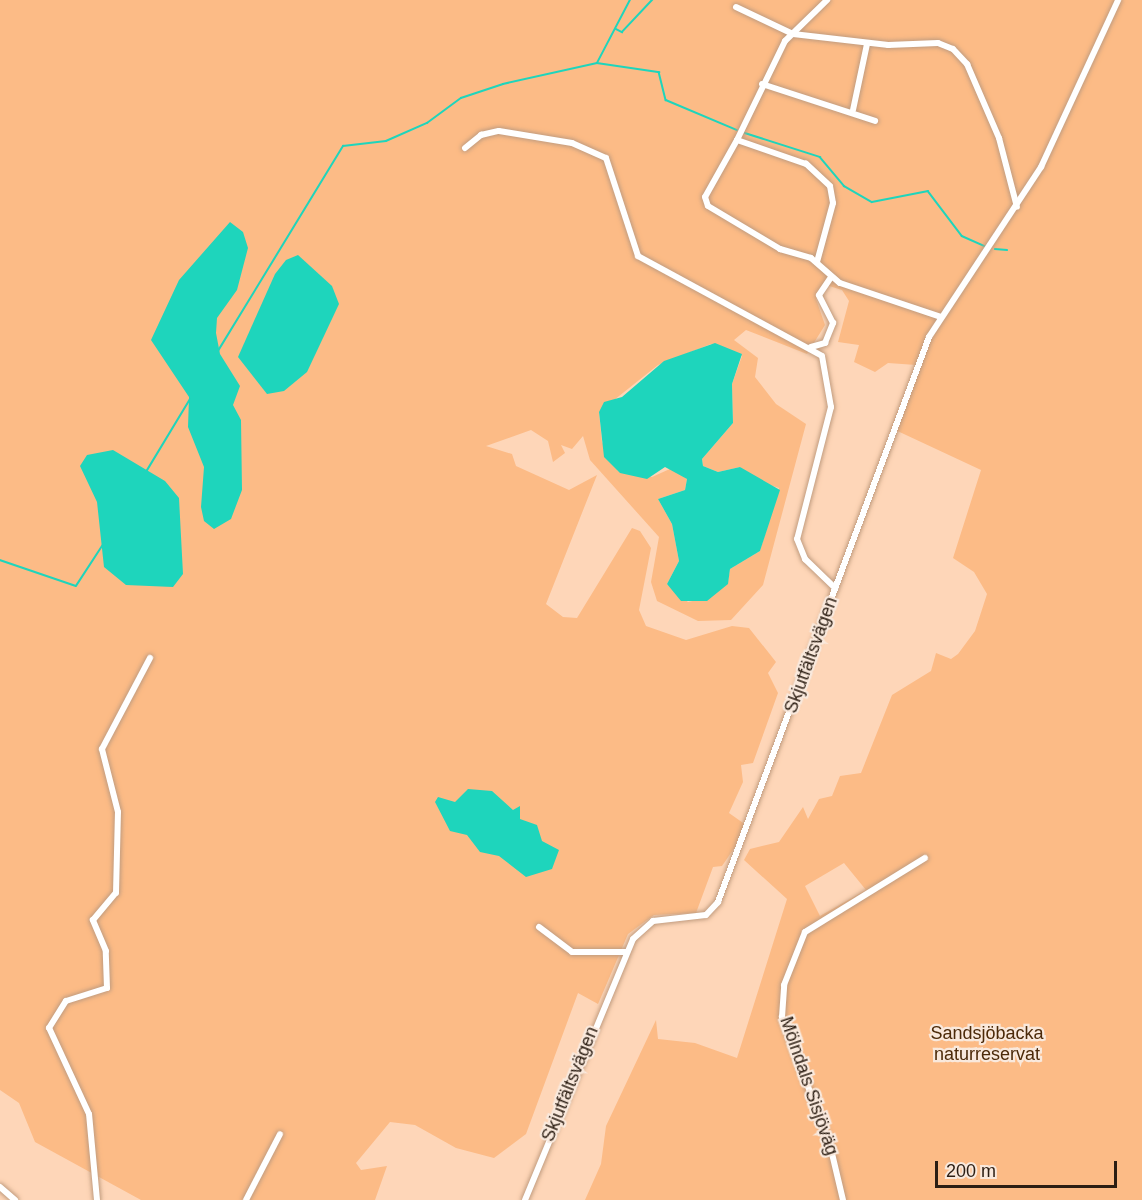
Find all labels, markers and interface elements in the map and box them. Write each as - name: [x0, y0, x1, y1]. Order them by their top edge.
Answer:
- street label: Skjutfältsvägen: [780, 594, 842, 716]
- street label: Mölndals Sisjöväg: [775, 1014, 843, 1158]
- street label: Skjutfältsvägen: [537, 1023, 603, 1145]
- park label: Sandsjöbacka naturreservat: [930, 1023, 1044, 1066]
- scale bar: [938, 1149, 1120, 1187]
- text: 200 m: [946, 1161, 996, 1181]

